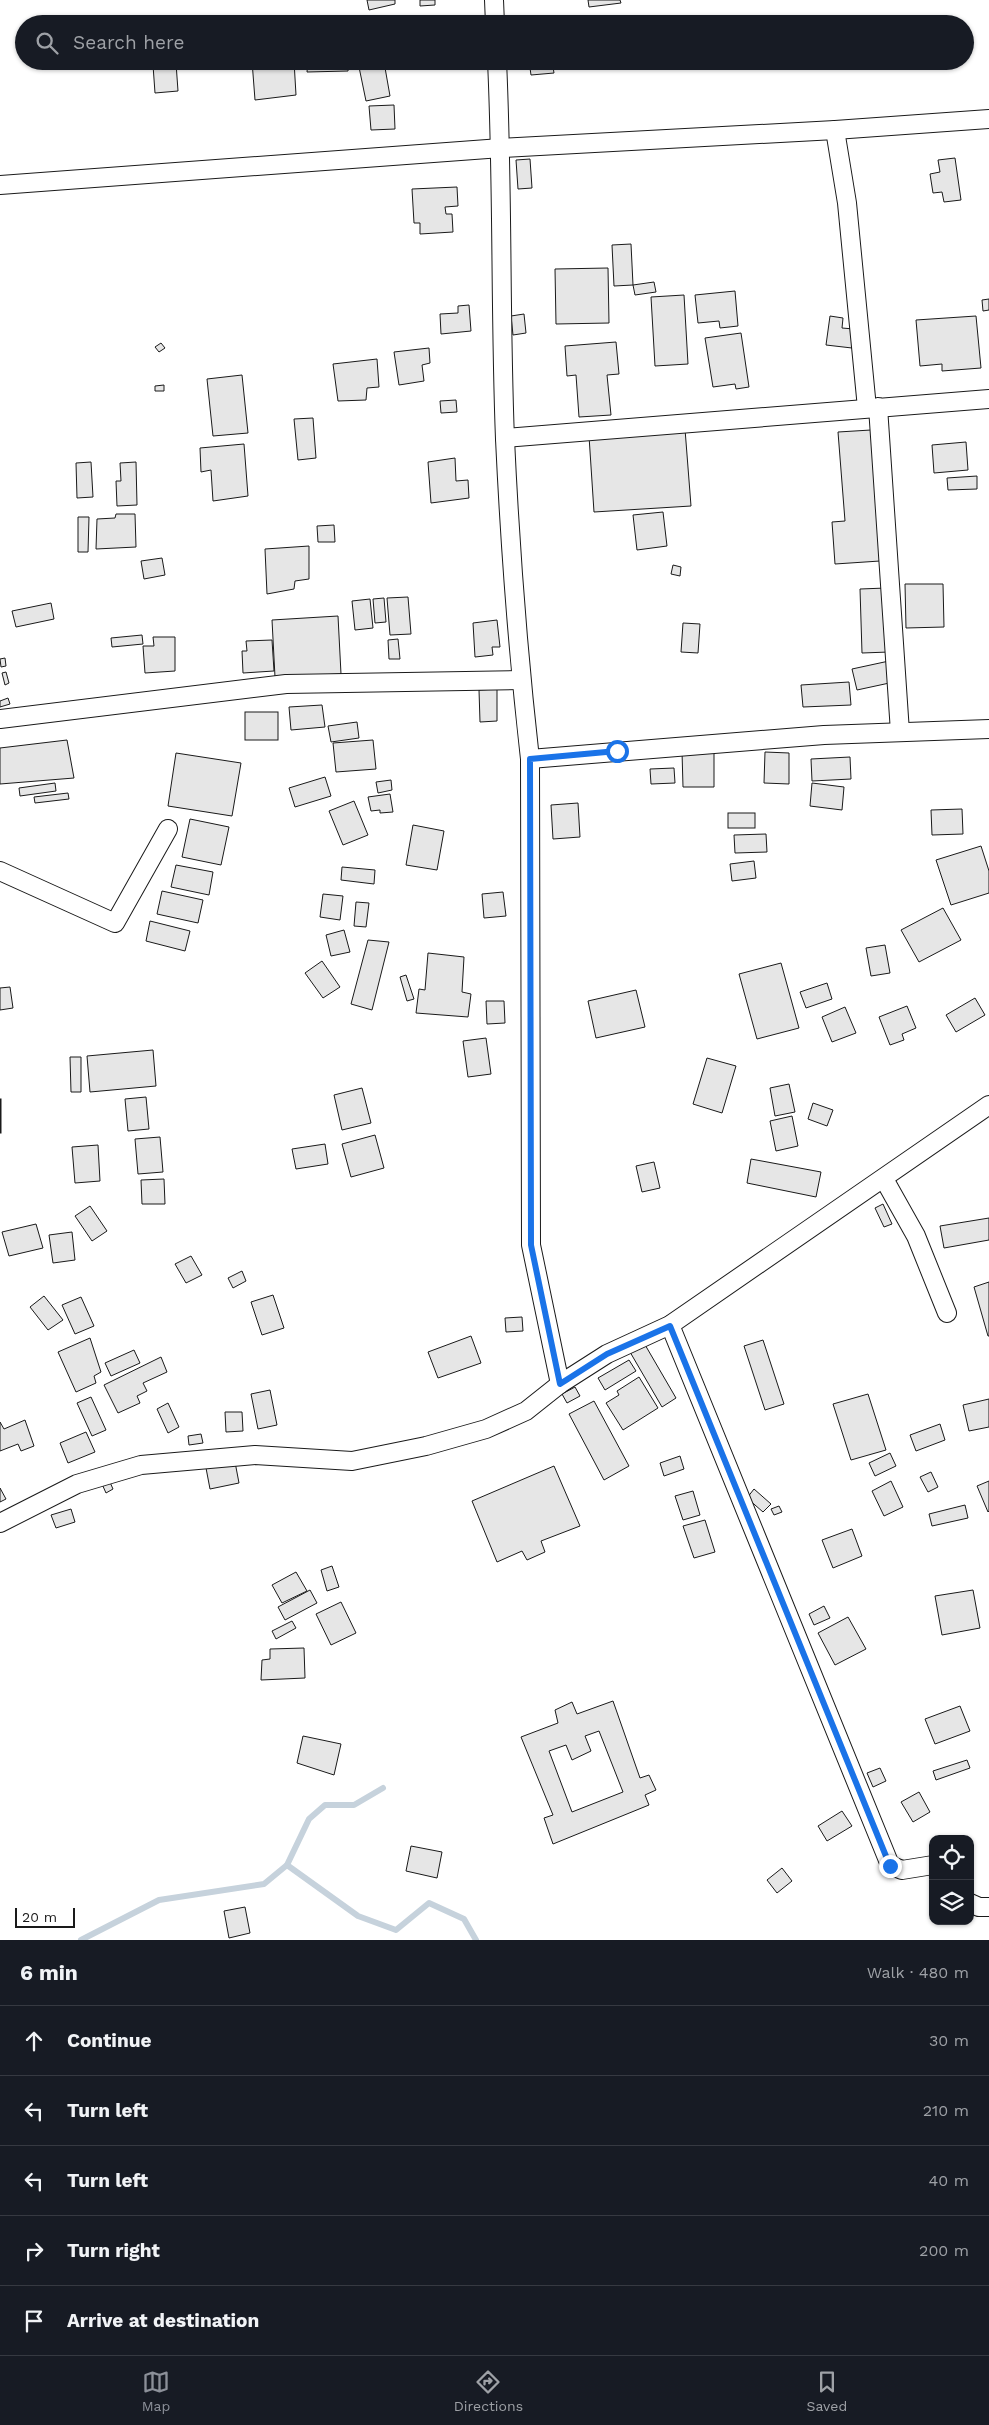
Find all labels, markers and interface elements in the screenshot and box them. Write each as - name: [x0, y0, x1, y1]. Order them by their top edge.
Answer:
- search box: [15, 15, 974, 70]
- icon: search: [33, 29, 61, 57]
- text: Search here: [73, 31, 184, 54]
- route start: [606, 740, 629, 763]
- map controls: [929, 1835, 974, 1925]
- button: locate: [929, 1835, 974, 1880]
- route end: [879, 1855, 902, 1878]
- button: layers: [929, 1880, 974, 1925]
- scale bar: [15, 1905, 75, 1928]
- text: 20 m: [22, 1909, 57, 1925]
- text: 6 min: [20, 1960, 78, 1985]
- text: Walk · 480 m: [867, 1963, 969, 1982]
- icon: ahead: [20, 2027, 48, 2055]
- text: Continue: [67, 2029, 151, 2052]
- text: 30 m: [929, 2031, 969, 2050]
- icon: left: [20, 2097, 48, 2125]
- text: Turn left: [67, 2099, 148, 2122]
- text: 210 m: [923, 2101, 969, 2120]
- icon: left: [20, 2167, 48, 2195]
- text: Turn left: [67, 2169, 148, 2192]
- text: 40 m: [929, 2171, 969, 2190]
- icon: right: [20, 2237, 48, 2265]
- text: Turn right: [67, 2239, 160, 2262]
- text: 200 m: [919, 2241, 969, 2260]
- icon: arrive: [20, 2307, 48, 2335]
- text: Arrive at destination: [67, 2309, 259, 2332]
- tab: Map: [142, 2368, 170, 2414]
- tab: Directions: [454, 2368, 523, 2414]
- tab: Saved: [807, 2368, 847, 2414]

